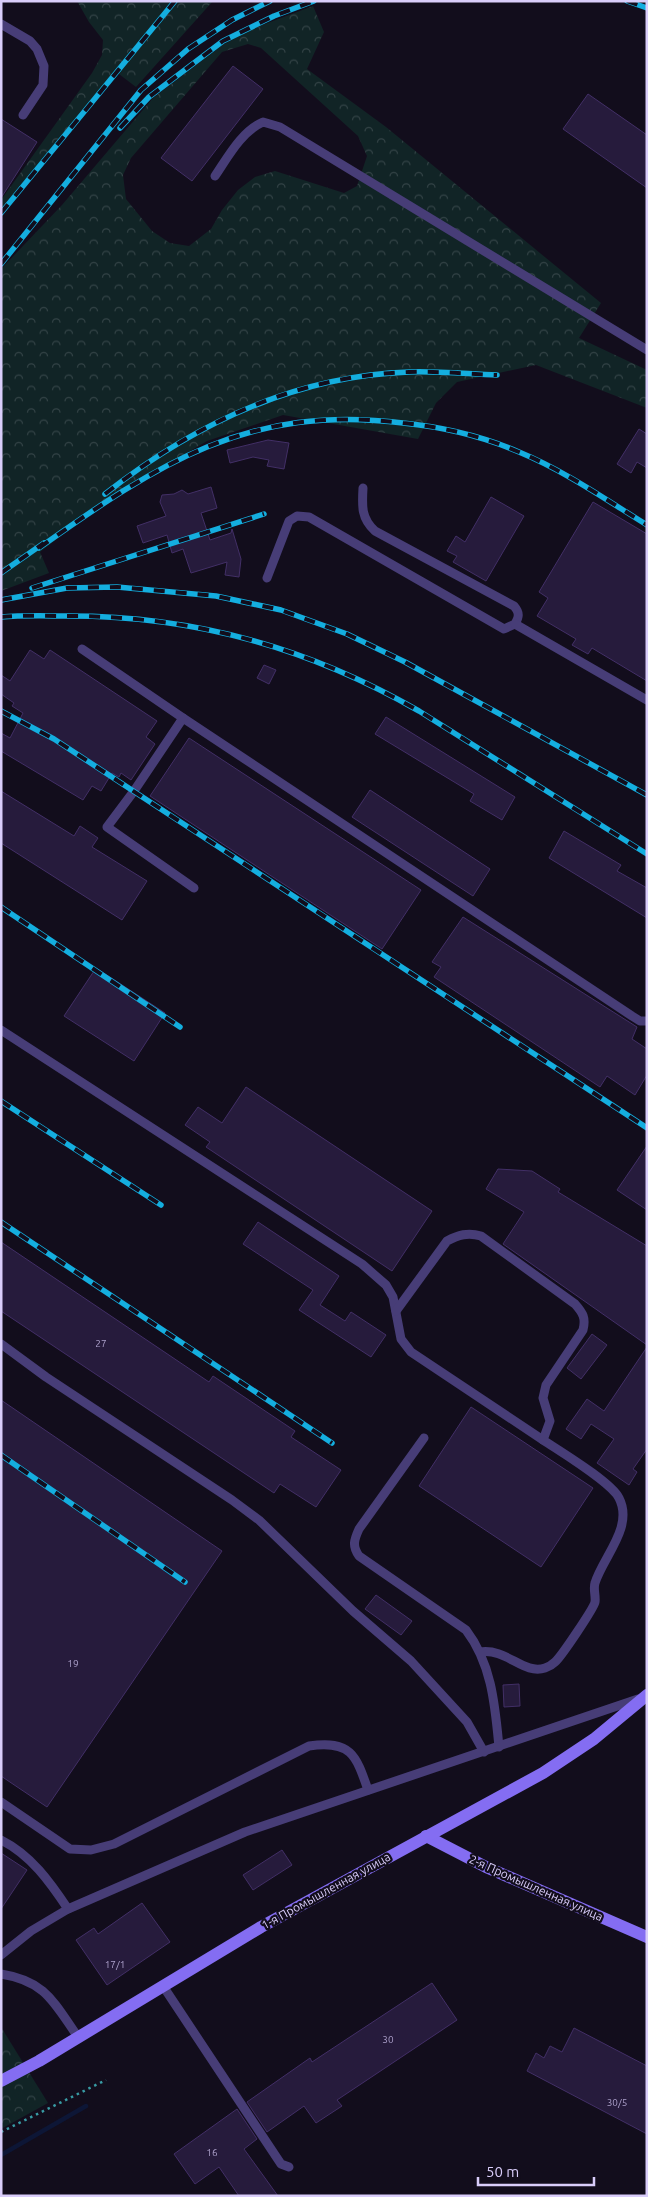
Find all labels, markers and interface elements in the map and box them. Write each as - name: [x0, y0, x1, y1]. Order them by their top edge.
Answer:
- house number: 27: [95, 1338, 107, 1349]
- house number: 19: [67, 1658, 79, 1669]
- street label: 1-я Промышленная улица: [259, 1850, 392, 1931]
- street label: 2-я Промышленная улица: [467, 1852, 605, 1923]
- house number: 17/1: [105, 1959, 125, 1970]
- house number: 30: [382, 2034, 394, 2045]
- house number: 30/5: [607, 2097, 627, 2108]
- house number: 16: [206, 2147, 218, 2158]
- scale bar: [478, 2154, 594, 2186]
- text: 50 m: [486, 2163, 519, 2180]

